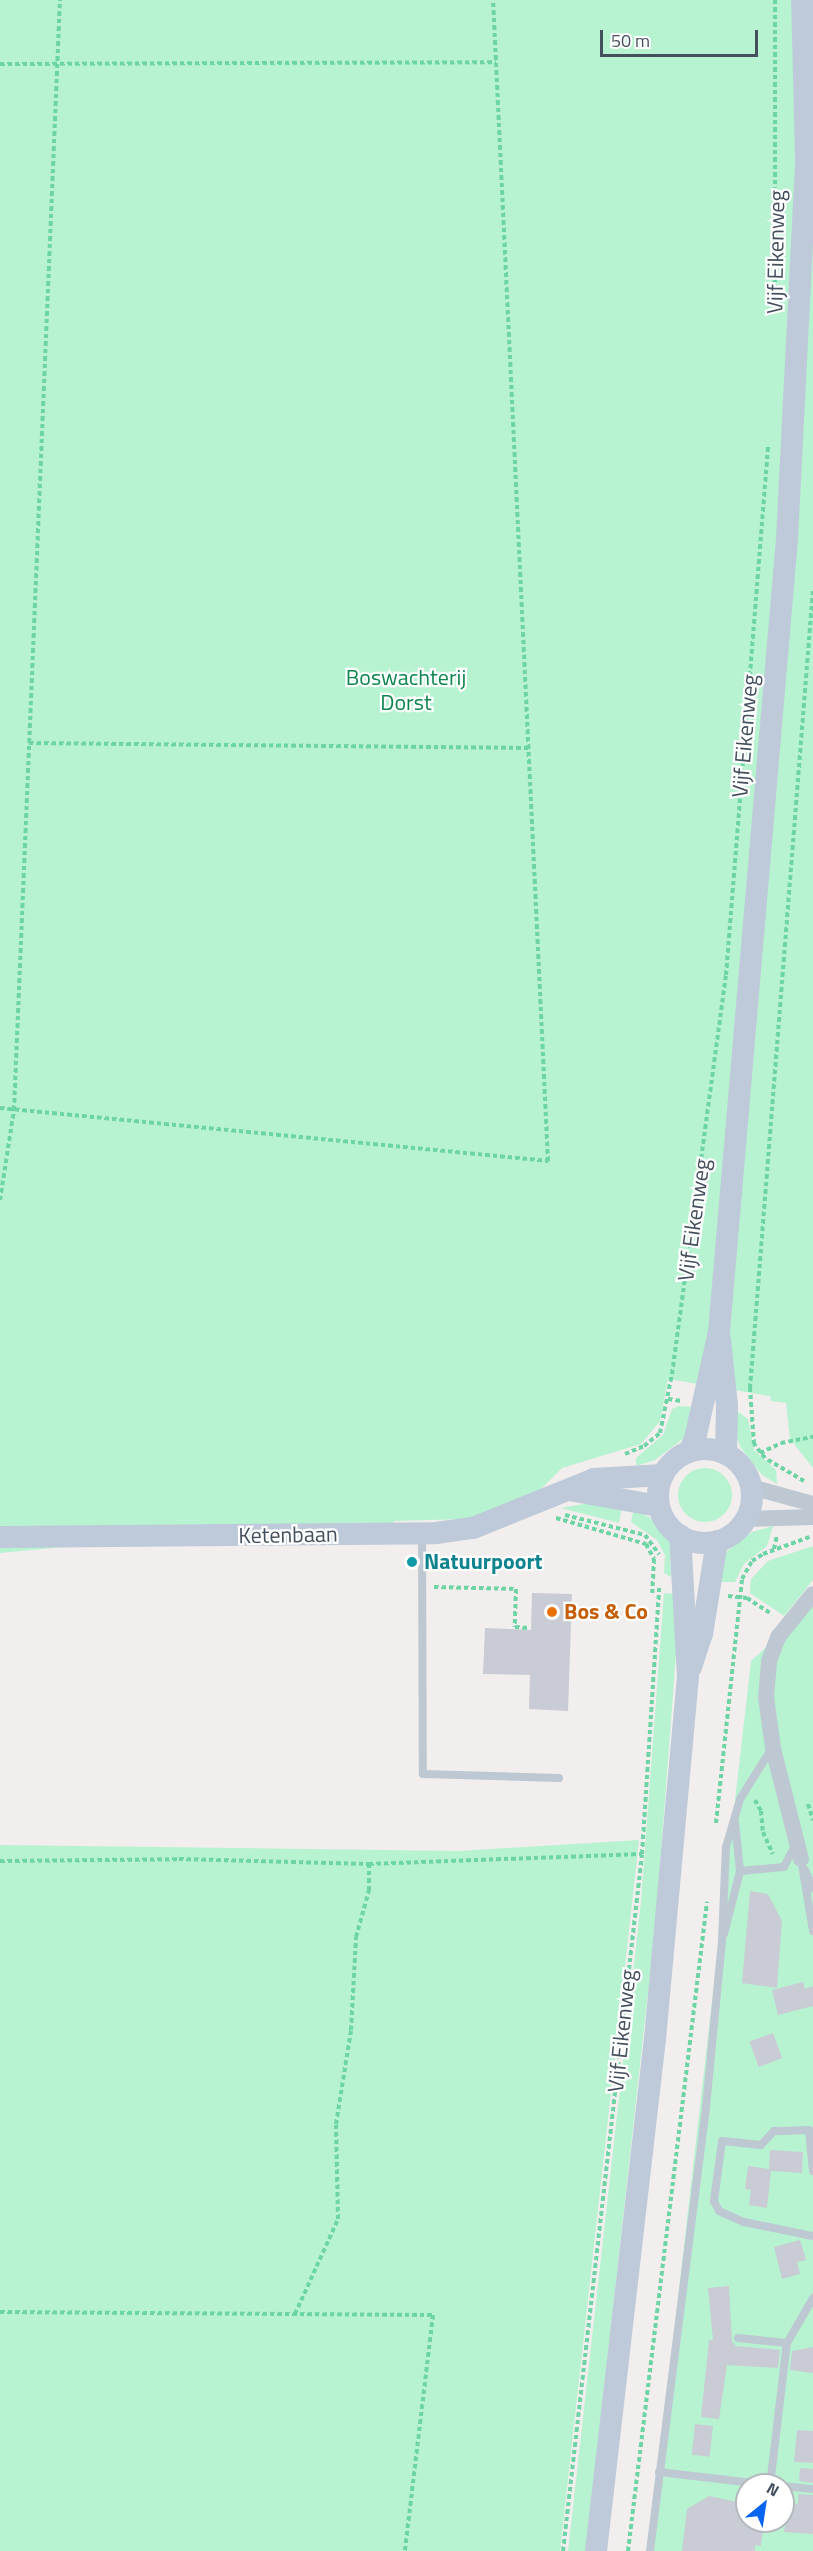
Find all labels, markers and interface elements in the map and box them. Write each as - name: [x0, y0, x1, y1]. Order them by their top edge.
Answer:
- scale bar: [603, 18, 760, 56]
- text: 50 m: [611, 27, 650, 54]
- street label: Vijf Eikenweg: [762, 190, 790, 314]
- park label: Boswachterij Dorst: [346, 664, 466, 716]
- street label: Vijf Eikenweg: [726, 673, 764, 799]
- street label: Vijf Eikenweg: [672, 1157, 716, 1283]
- street label: Ketenbaan: [238, 1521, 338, 1549]
- place label: Natuurpoort: [424, 1549, 543, 1575]
- marker: Natuurpoort: [405, 1555, 419, 1569]
- place label: Bos & Co: [564, 1599, 648, 1625]
- marker: Bos & Co: [545, 1605, 559, 1619]
- street label: Vijf Eikenweg: [602, 1968, 642, 2094]
- north arrow: [735, 2473, 795, 2533]
- text: N: [762, 2476, 784, 2502]

